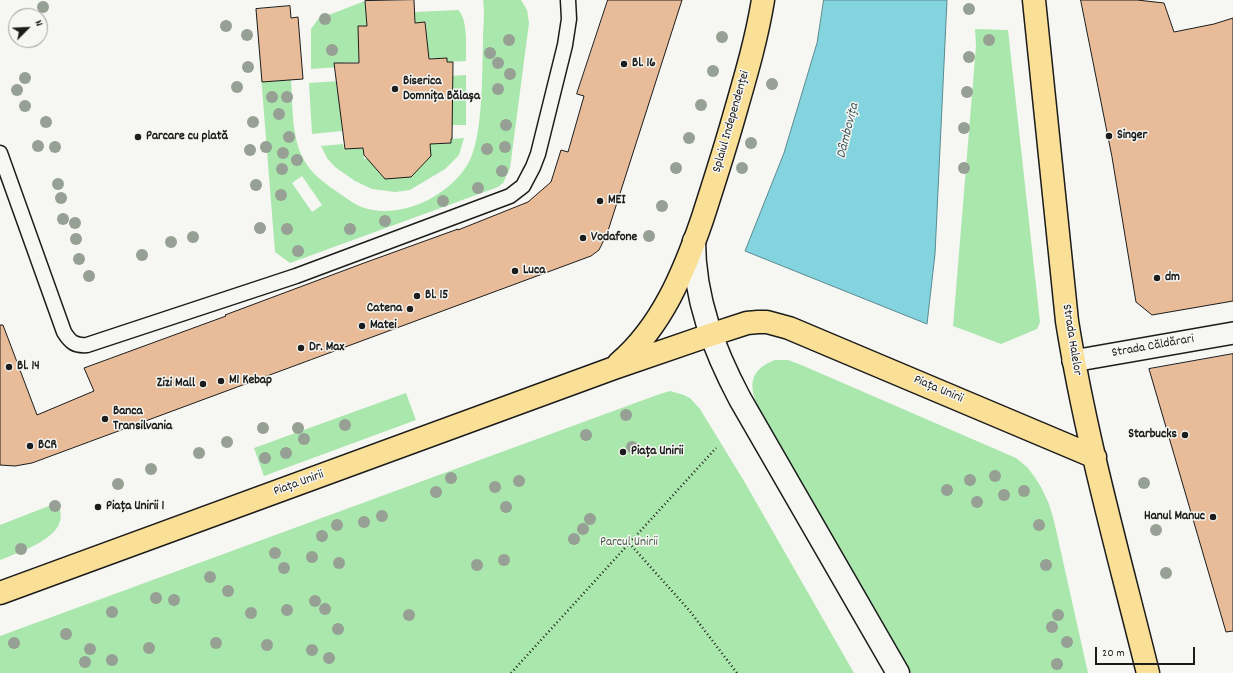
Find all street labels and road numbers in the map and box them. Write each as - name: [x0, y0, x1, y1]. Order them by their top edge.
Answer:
- street label: Splaiul Independenței: [710, 69, 754, 175]
- street label: Strada Halelor: [1058, 303, 1084, 377]
- street label: Strada Căldărari: [1111, 332, 1195, 362]
- street label: Piața Unirii: [911, 373, 965, 407]
- street label: Piața Unirii: [272, 468, 326, 500]

